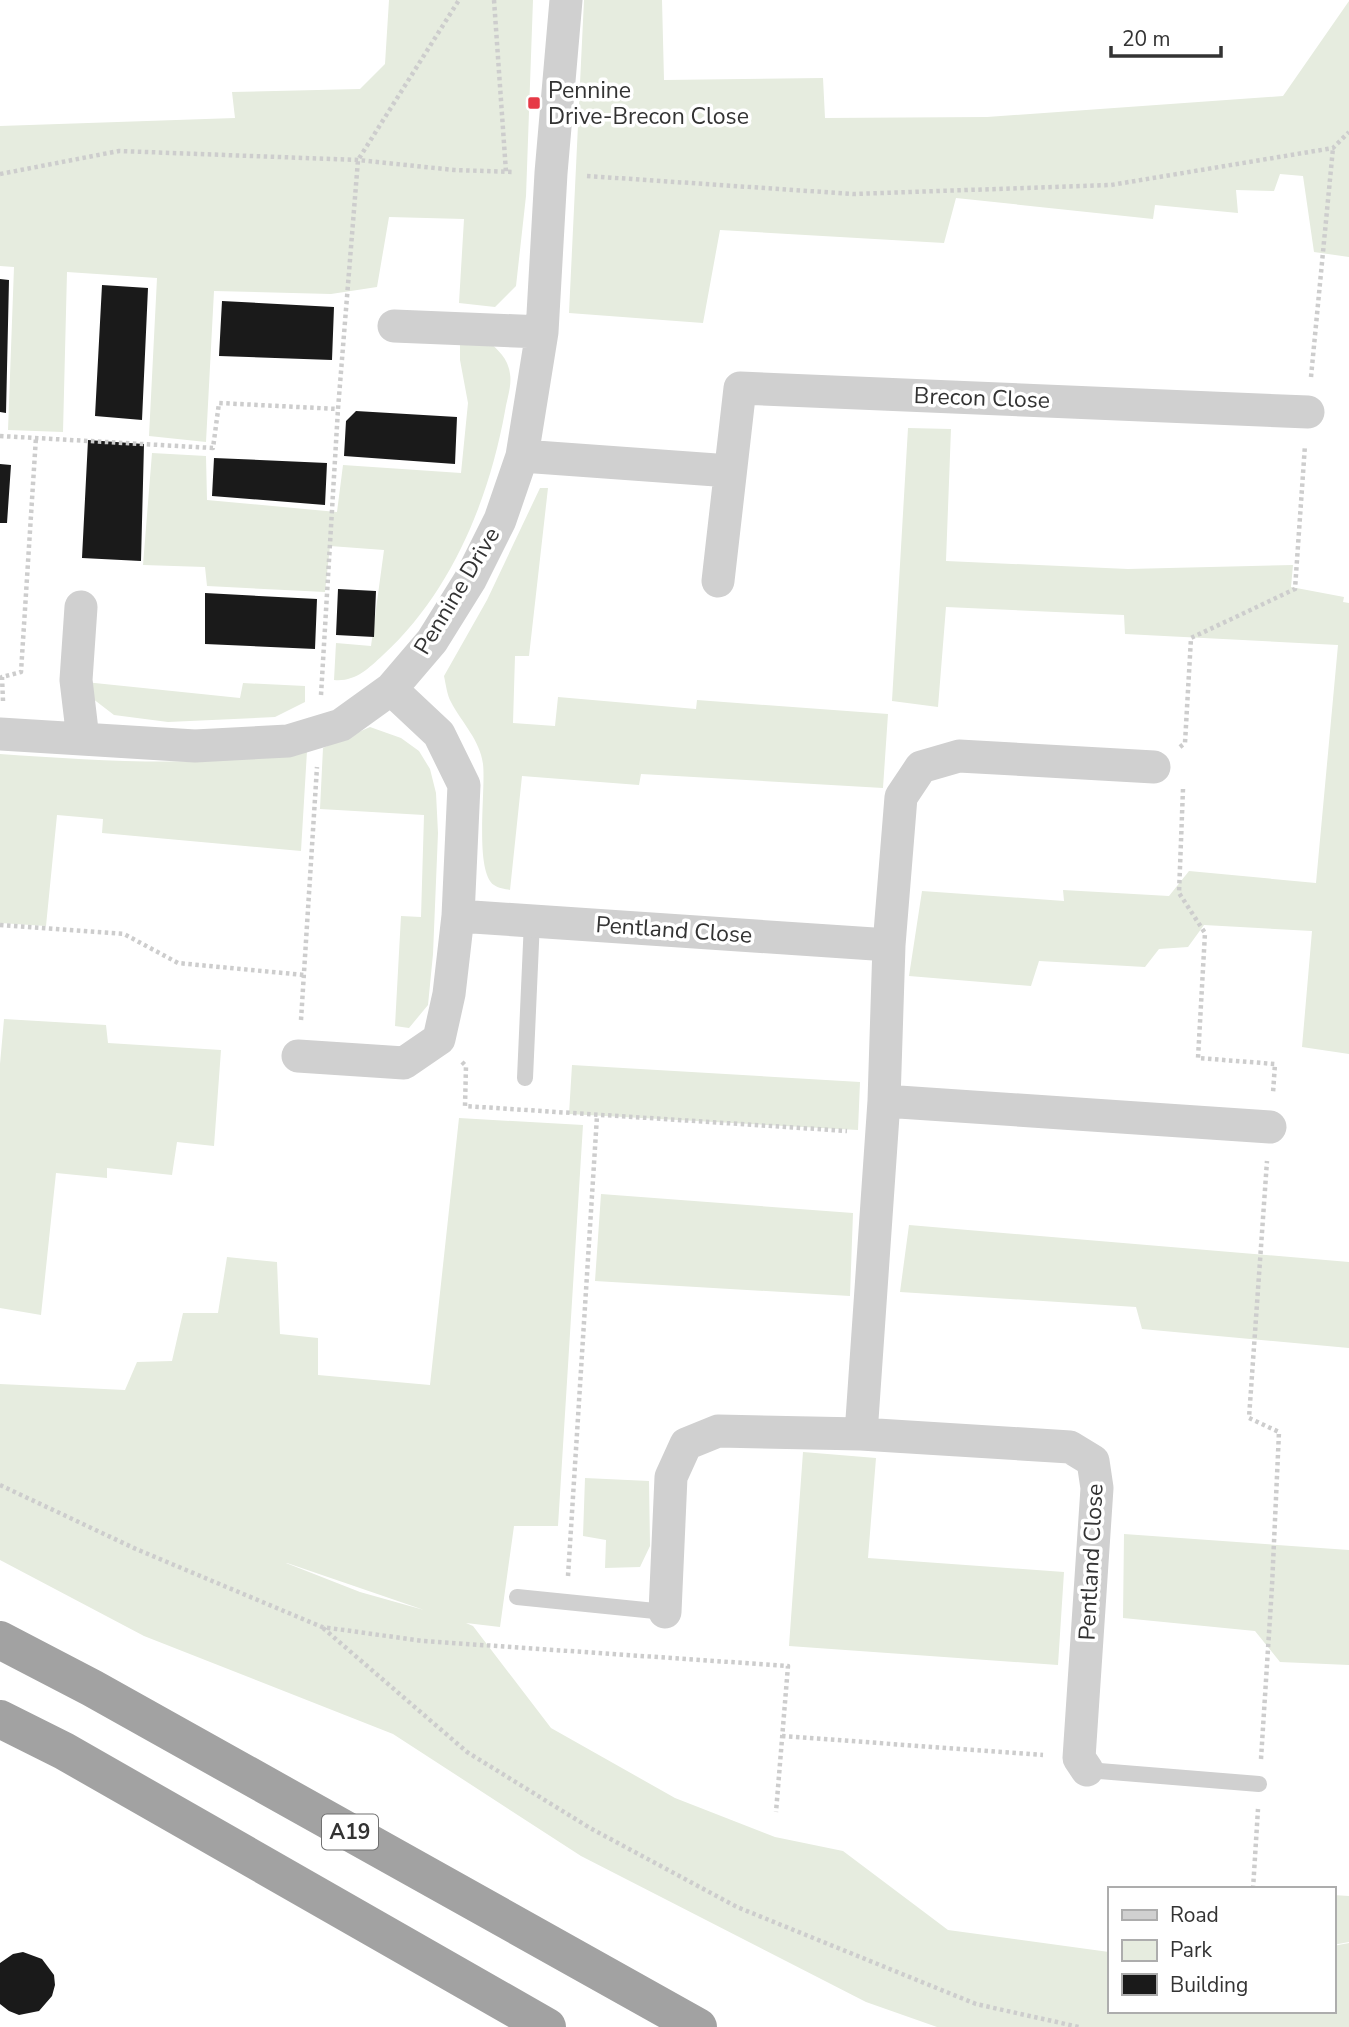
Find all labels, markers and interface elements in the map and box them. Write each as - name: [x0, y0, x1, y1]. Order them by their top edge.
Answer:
- scale bar: [1111, 14, 1221, 58]
- text: 20 m: [1122, 25, 1171, 53]
- place label: Pennine Drive-Brecon Close: [548, 75, 749, 132]
- marker: Pennine Drive-Brecon Close: [526, 95, 542, 111]
- street label: Brecon Close: [913, 380, 1051, 416]
- street label: Pennine Drive: [407, 522, 507, 660]
- street label: Pentland Close: [595, 909, 753, 951]
- street label: Pentland Close: [1071, 1483, 1111, 1641]
- road number: A19: [322, 1814, 378, 1850]
- legend: [1108, 1887, 1335, 2013]
- text: Road: [1170, 1901, 1219, 1929]
- text: Park: [1170, 1936, 1212, 1964]
- text: Building: [1170, 1971, 1248, 1999]

